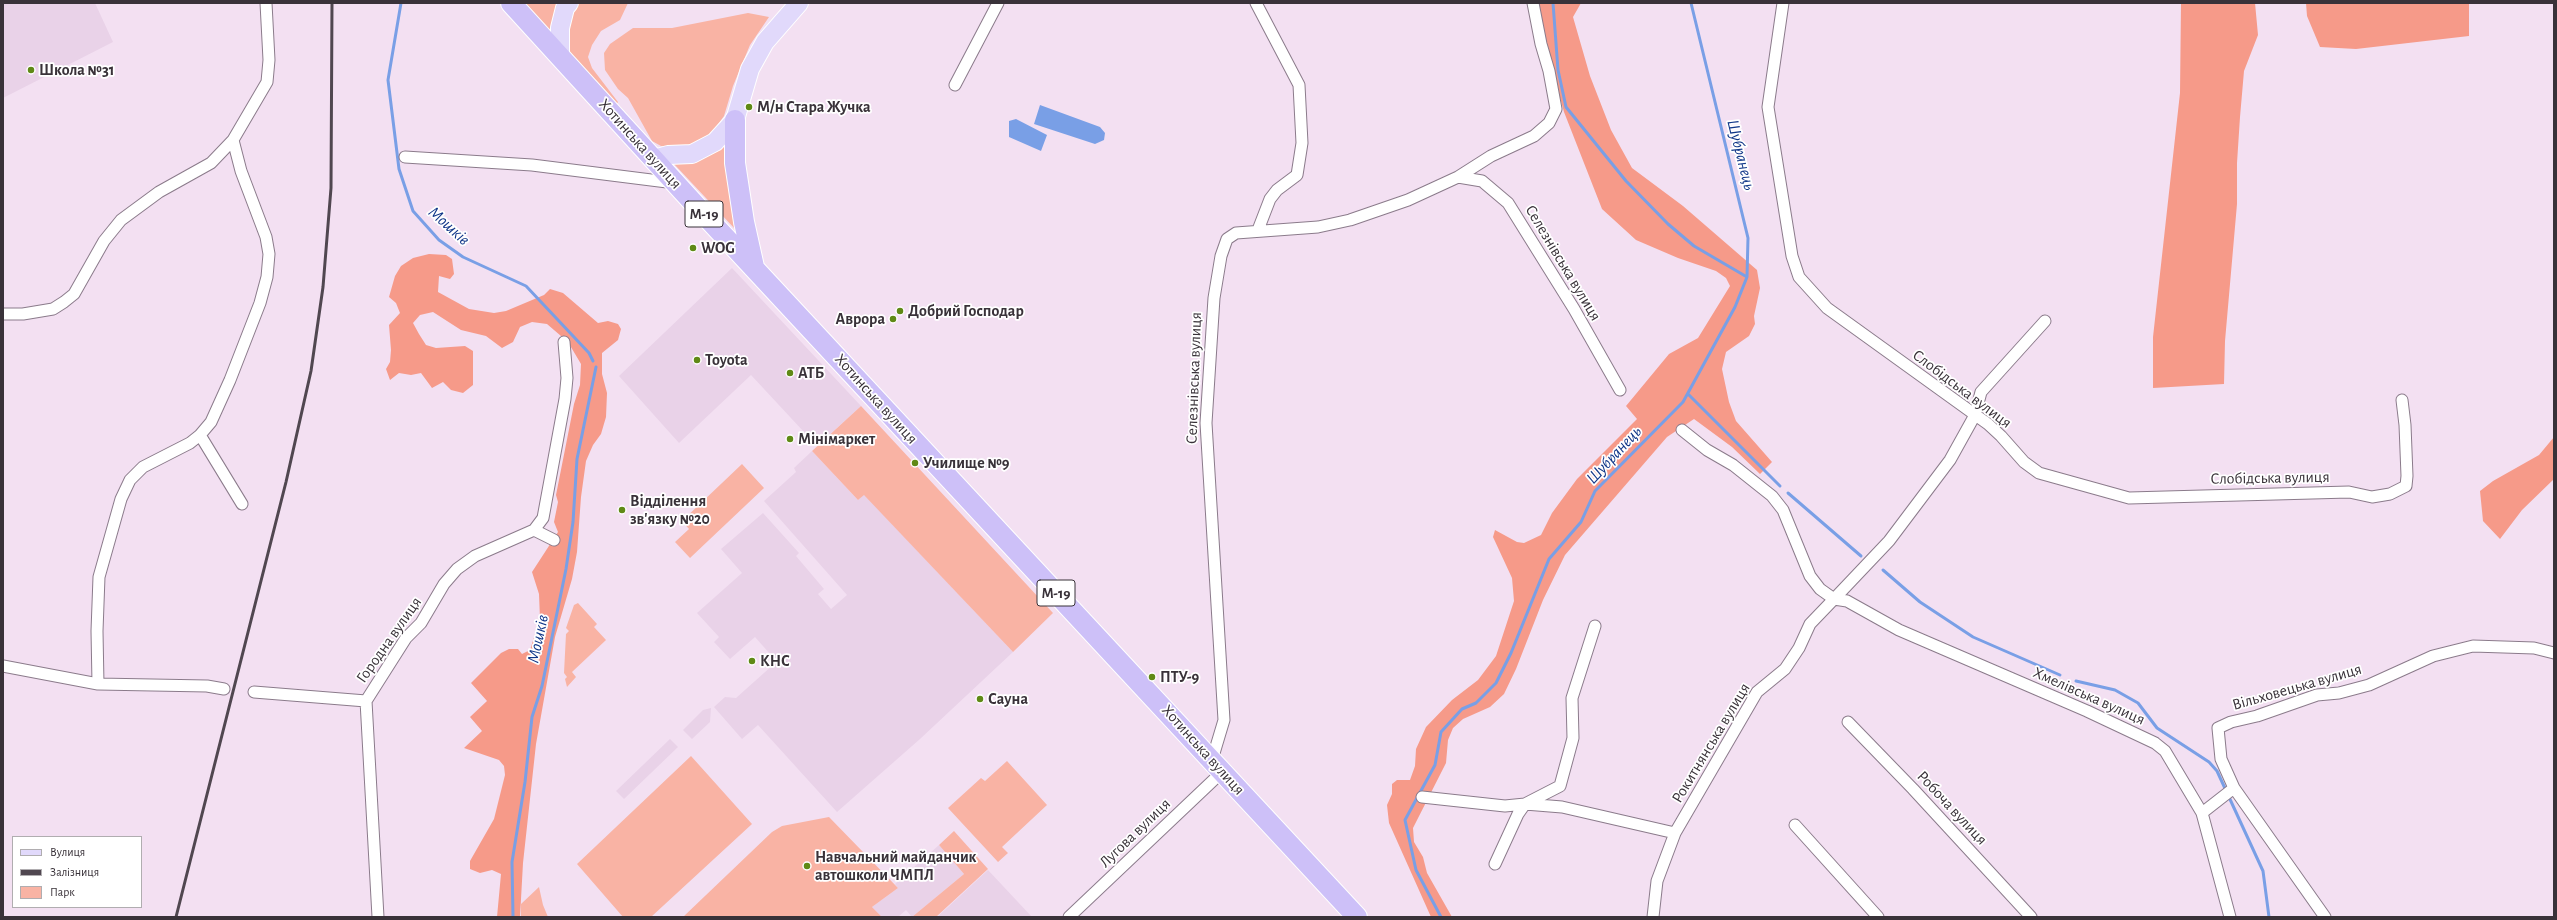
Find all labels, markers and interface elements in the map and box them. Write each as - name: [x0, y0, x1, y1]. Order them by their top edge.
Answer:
- place label: Школа №31: [39, 60, 115, 80]
- marker: Школа №31: [26, 65, 36, 75]
- street label: Хотинська вулиця: [594, 95, 686, 193]
- place label: М/н Стара Жучка: [757, 97, 871, 117]
- marker: М/н Стара Жучка: [744, 102, 754, 112]
- water label: Шубранець: [1722, 118, 1760, 192]
- road number: М-19: [685, 201, 723, 227]
- street label: Селезнівська вулиця: [1521, 201, 1605, 325]
- water label: Мошків: [424, 202, 474, 250]
- place label: WOG: [701, 238, 735, 258]
- marker: WOG: [688, 243, 698, 253]
- place label: Добрий Господар: [908, 301, 1024, 321]
- marker: Добрий Господар: [895, 306, 905, 316]
- place label: Аврора: [836, 309, 885, 329]
- street label: Селезнівська вулиця: [1182, 312, 1206, 444]
- marker: Аврора: [888, 314, 898, 324]
- street label: Слобідська вулиця: [1909, 345, 2015, 433]
- place label: Toyota: [705, 350, 748, 370]
- street label: Хотинська вулиця: [830, 350, 922, 448]
- marker: Toyota: [692, 355, 702, 365]
- place label: АТБ: [798, 363, 824, 383]
- marker: АТБ: [785, 368, 795, 378]
- water label: Шубранець: [1582, 422, 1646, 488]
- place label: Мінімаркет: [798, 429, 875, 449]
- marker: Мінімаркет: [785, 434, 795, 444]
- place label: Училище №9: [923, 453, 1009, 473]
- marker: Училище №9: [910, 458, 920, 468]
- street label: Слобідська вулиця: [2210, 467, 2330, 489]
- place label: Відділення зв'язку №20: [630, 491, 710, 529]
- marker: Відділення зв'язку №20: [617, 505, 627, 515]
- road number: М-19: [1037, 580, 1075, 606]
- street label: Городна вулиця: [352, 593, 426, 687]
- water label: Мошків: [523, 613, 553, 665]
- place label: КНС: [760, 651, 790, 671]
- marker: КНС: [747, 656, 757, 666]
- street label: Вільховецька вулиця: [2230, 659, 2364, 715]
- street label: Хмелівська вулиця: [2030, 663, 2148, 729]
- place label: ПТУ-9: [1160, 667, 1199, 687]
- marker: ПТУ-9: [1147, 672, 1157, 682]
- street label: Рокитнянська вулиця: [1668, 680, 1754, 806]
- place label: Сауна: [988, 689, 1028, 709]
- marker: Сауна: [975, 694, 985, 704]
- street label: Хотинська вулиця: [1157, 701, 1249, 799]
- street label: Робоча вулиця: [1913, 767, 1991, 849]
- street label: Лугова вулиця: [1095, 794, 1175, 872]
- legend: [12, 836, 142, 908]
- text: Вулиця: [50, 846, 85, 858]
- place label: Навчальний майданчик автошколи ЧМПЛ: [815, 847, 977, 885]
- marker: Навчальний майданчик автошколи ЧМПЛ: [802, 861, 812, 871]
- text: Залізниця: [50, 866, 99, 878]
- text: Парк: [50, 886, 75, 898]

